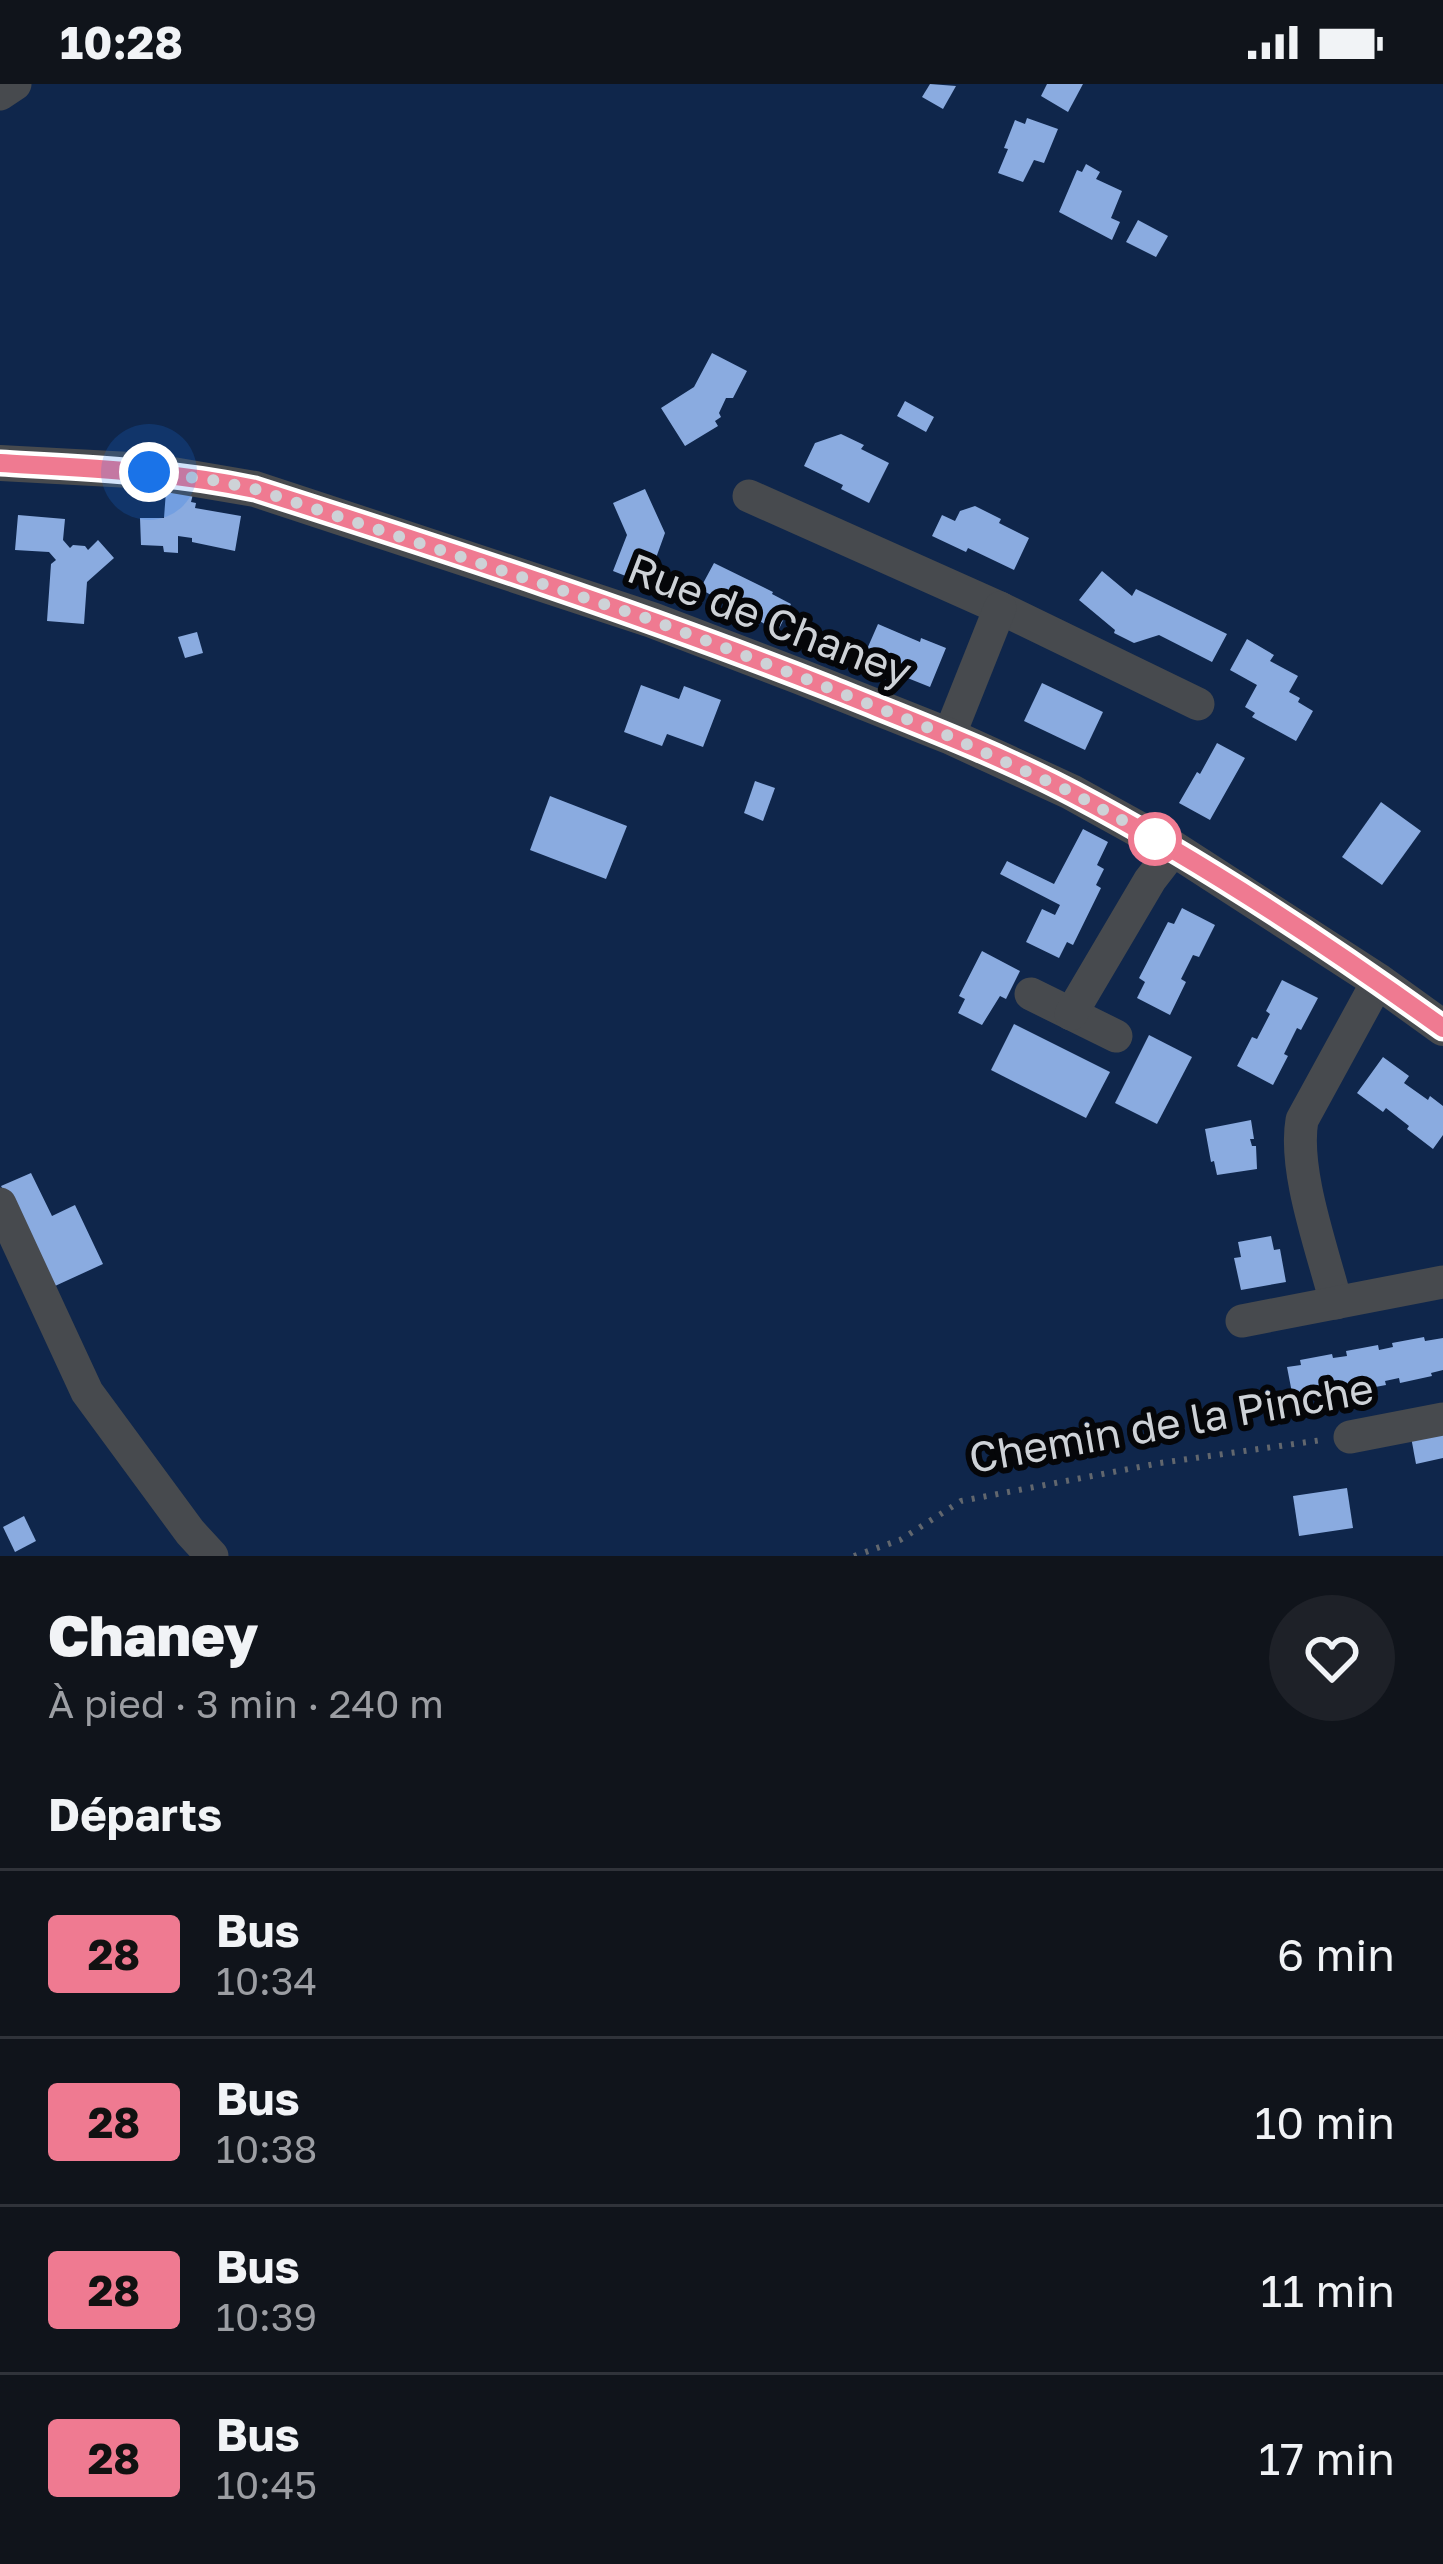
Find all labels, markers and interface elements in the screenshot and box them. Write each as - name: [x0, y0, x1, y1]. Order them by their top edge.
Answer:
- text: 10:28: [60, 15, 183, 69]
- your location: [119, 442, 179, 502]
- street label: Rue de Chaney: [621, 542, 919, 696]
- unlabelled marker: [1130, 814, 1180, 864]
- street label: Chemin de la Pinche: [965, 1362, 1377, 1482]
- button: heart: [1269, 1595, 1395, 1721]
- text: Chaney: [48, 1600, 258, 1669]
- text: À pied · 3 min · 240 m: [48, 1680, 444, 1727]
- text: Départs: [48, 1787, 222, 1841]
- text: Bus: [216, 1903, 300, 1957]
- text: 6 min: [1277, 1927, 1395, 1981]
- text: 28: [88, 1929, 140, 1979]
- text: 10:34: [216, 1957, 317, 2004]
- text: Bus: [216, 2071, 300, 2125]
- text: 10 min: [1254, 2095, 1395, 2149]
- text: 28: [88, 2097, 140, 2147]
- text: 10:38: [216, 2125, 317, 2172]
- text: Bus: [216, 2239, 300, 2293]
- text: 11 min: [1261, 2263, 1395, 2317]
- text: 28: [88, 2265, 140, 2315]
- text: 10:39: [216, 2293, 317, 2340]
- text: Bus: [216, 2407, 300, 2461]
- text: 17 min: [1259, 2431, 1395, 2485]
- text: 28: [88, 2433, 140, 2483]
- text: 10:45: [216, 2461, 317, 2508]

